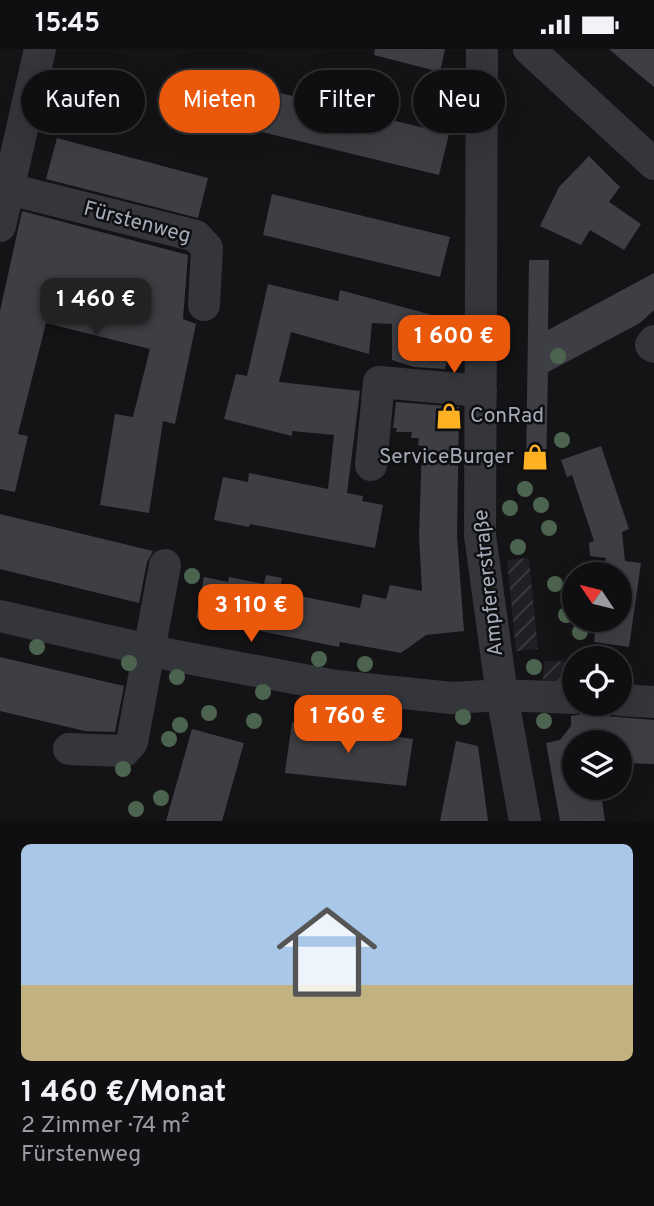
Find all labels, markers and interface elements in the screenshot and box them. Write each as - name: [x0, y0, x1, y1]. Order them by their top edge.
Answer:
- text: 15:45: [35, 8, 100, 41]
- chip: Kaufen: [21, 70, 145, 133]
- chip: Mieten: [159, 70, 280, 133]
- chip: Filter: [294, 70, 399, 133]
- chip: Neu: [413, 70, 505, 133]
- street label: Fürstenweg: [80, 196, 194, 250]
- pin: 1 460 €: [31, 279, 161, 338]
- text: 1 460 €: [56, 286, 136, 315]
- pin: 1 600 €: [389, 315, 519, 375]
- text: 1 600 €: [414, 323, 494, 352]
- shop icon: ConRad: [434, 401, 464, 431]
- place label: ConRad: [470, 403, 544, 430]
- shop icon: ServiceBurger: [520, 442, 550, 472]
- place label: ServiceBurger: [379, 444, 514, 471]
- street label: Ampfererstraße: [468, 508, 510, 658]
- north arrow: [562, 562, 632, 632]
- map controls: [562, 562, 632, 800]
- pin: 3 110 €: [186, 585, 316, 644]
- text: 3 110 €: [214, 592, 288, 621]
- button: locate: [562, 646, 632, 716]
- pin: 1 760 €: [283, 695, 413, 755]
- text: 1 760 €: [310, 703, 386, 732]
- button: layers: [562, 730, 632, 800]
- icon: home: [264, 889, 390, 1015]
- text: 1 460 €/Monat: [21, 1075, 226, 1112]
- text: 2 Zimmer · 74 m²: [21, 1112, 190, 1141]
- text: Fürstenweg: [21, 1141, 141, 1170]

